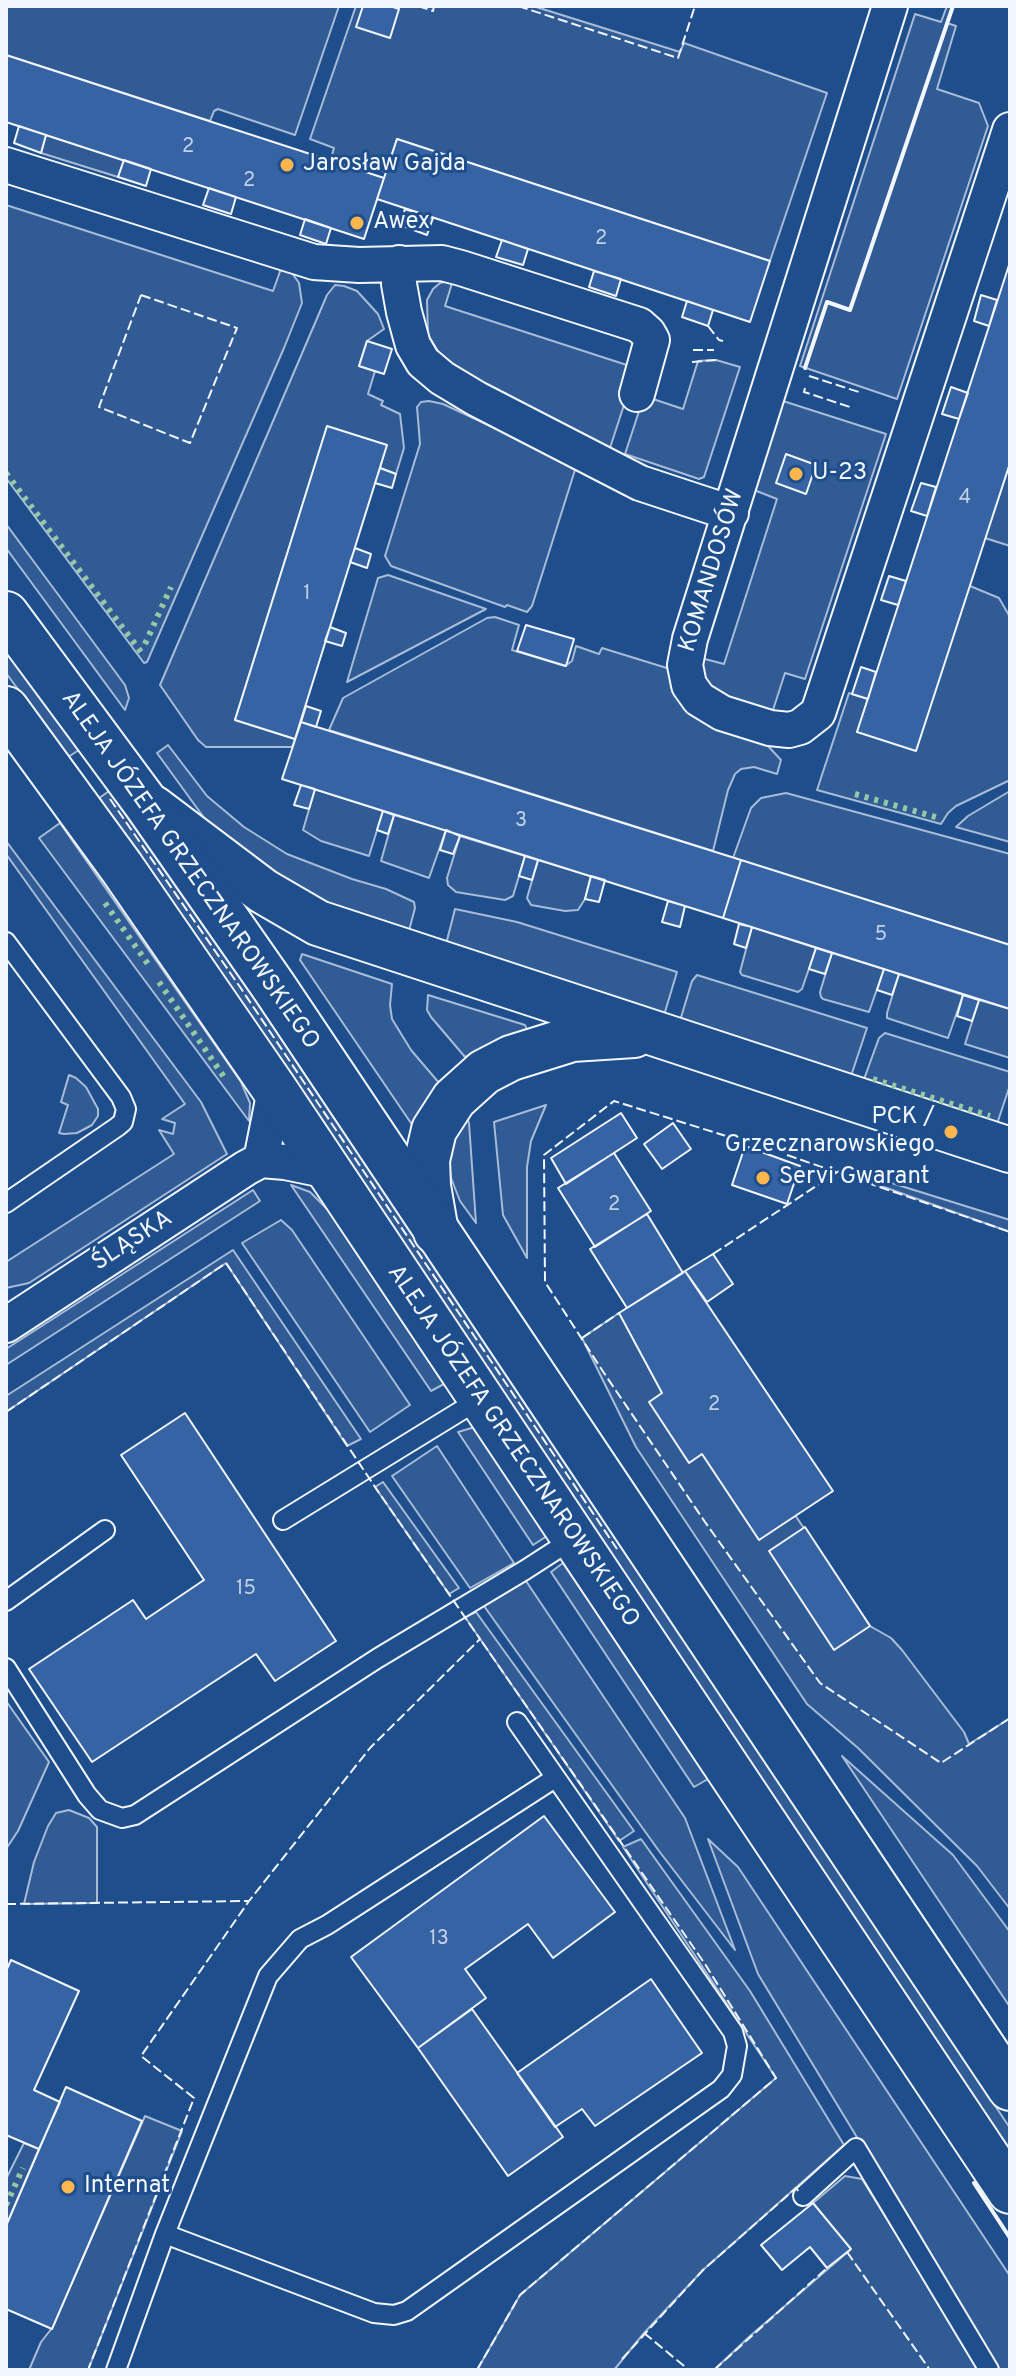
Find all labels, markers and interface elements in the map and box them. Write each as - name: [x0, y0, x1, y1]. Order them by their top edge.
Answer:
- house number: 2: [182, 136, 194, 160]
- place label: Jarosław Gajda: [303, 151, 466, 179]
- marker: Jarosław Gajda: [278, 156, 296, 174]
- house number: 2: [243, 170, 255, 194]
- place label: Awex: [373, 209, 430, 237]
- marker: Awex: [348, 214, 366, 232]
- house number: 2: [595, 228, 607, 252]
- place label: U-23: [812, 460, 867, 488]
- marker: U-23: [787, 465, 805, 483]
- street label: KOMANDOSÓW: [675, 486, 751, 656]
- house number: 4: [959, 487, 971, 511]
- house number: 1: [303, 583, 311, 607]
- street label: ALEJA JÓZEFA GRZECZNAROWSKIEGO: [54, 686, 324, 1056]
- house number: 3: [515, 810, 527, 834]
- house number: 5: [875, 924, 887, 948]
- place label: PCK / Grzecznarowskiego: [725, 1104, 935, 1160]
- marker: PCK / Grzecznarowskiego: [942, 1123, 960, 1141]
- place label: Servi Gwarant: [779, 1164, 930, 1192]
- marker: Servi Gwarant: [754, 1169, 772, 1187]
- house number: 2: [608, 1194, 620, 1218]
- street label: ŚLĄSKA: [87, 1205, 179, 1279]
- street label: ALEJA JÓZEFA GRZECZNAROWSKIEGO: [380, 1260, 644, 1634]
- house number: 2: [708, 1394, 720, 1418]
- house number: 15: [236, 1578, 256, 1602]
- house number: 13: [429, 1928, 449, 1952]
- place label: Internat: [84, 2173, 170, 2201]
- marker: Internat: [59, 2178, 77, 2196]

